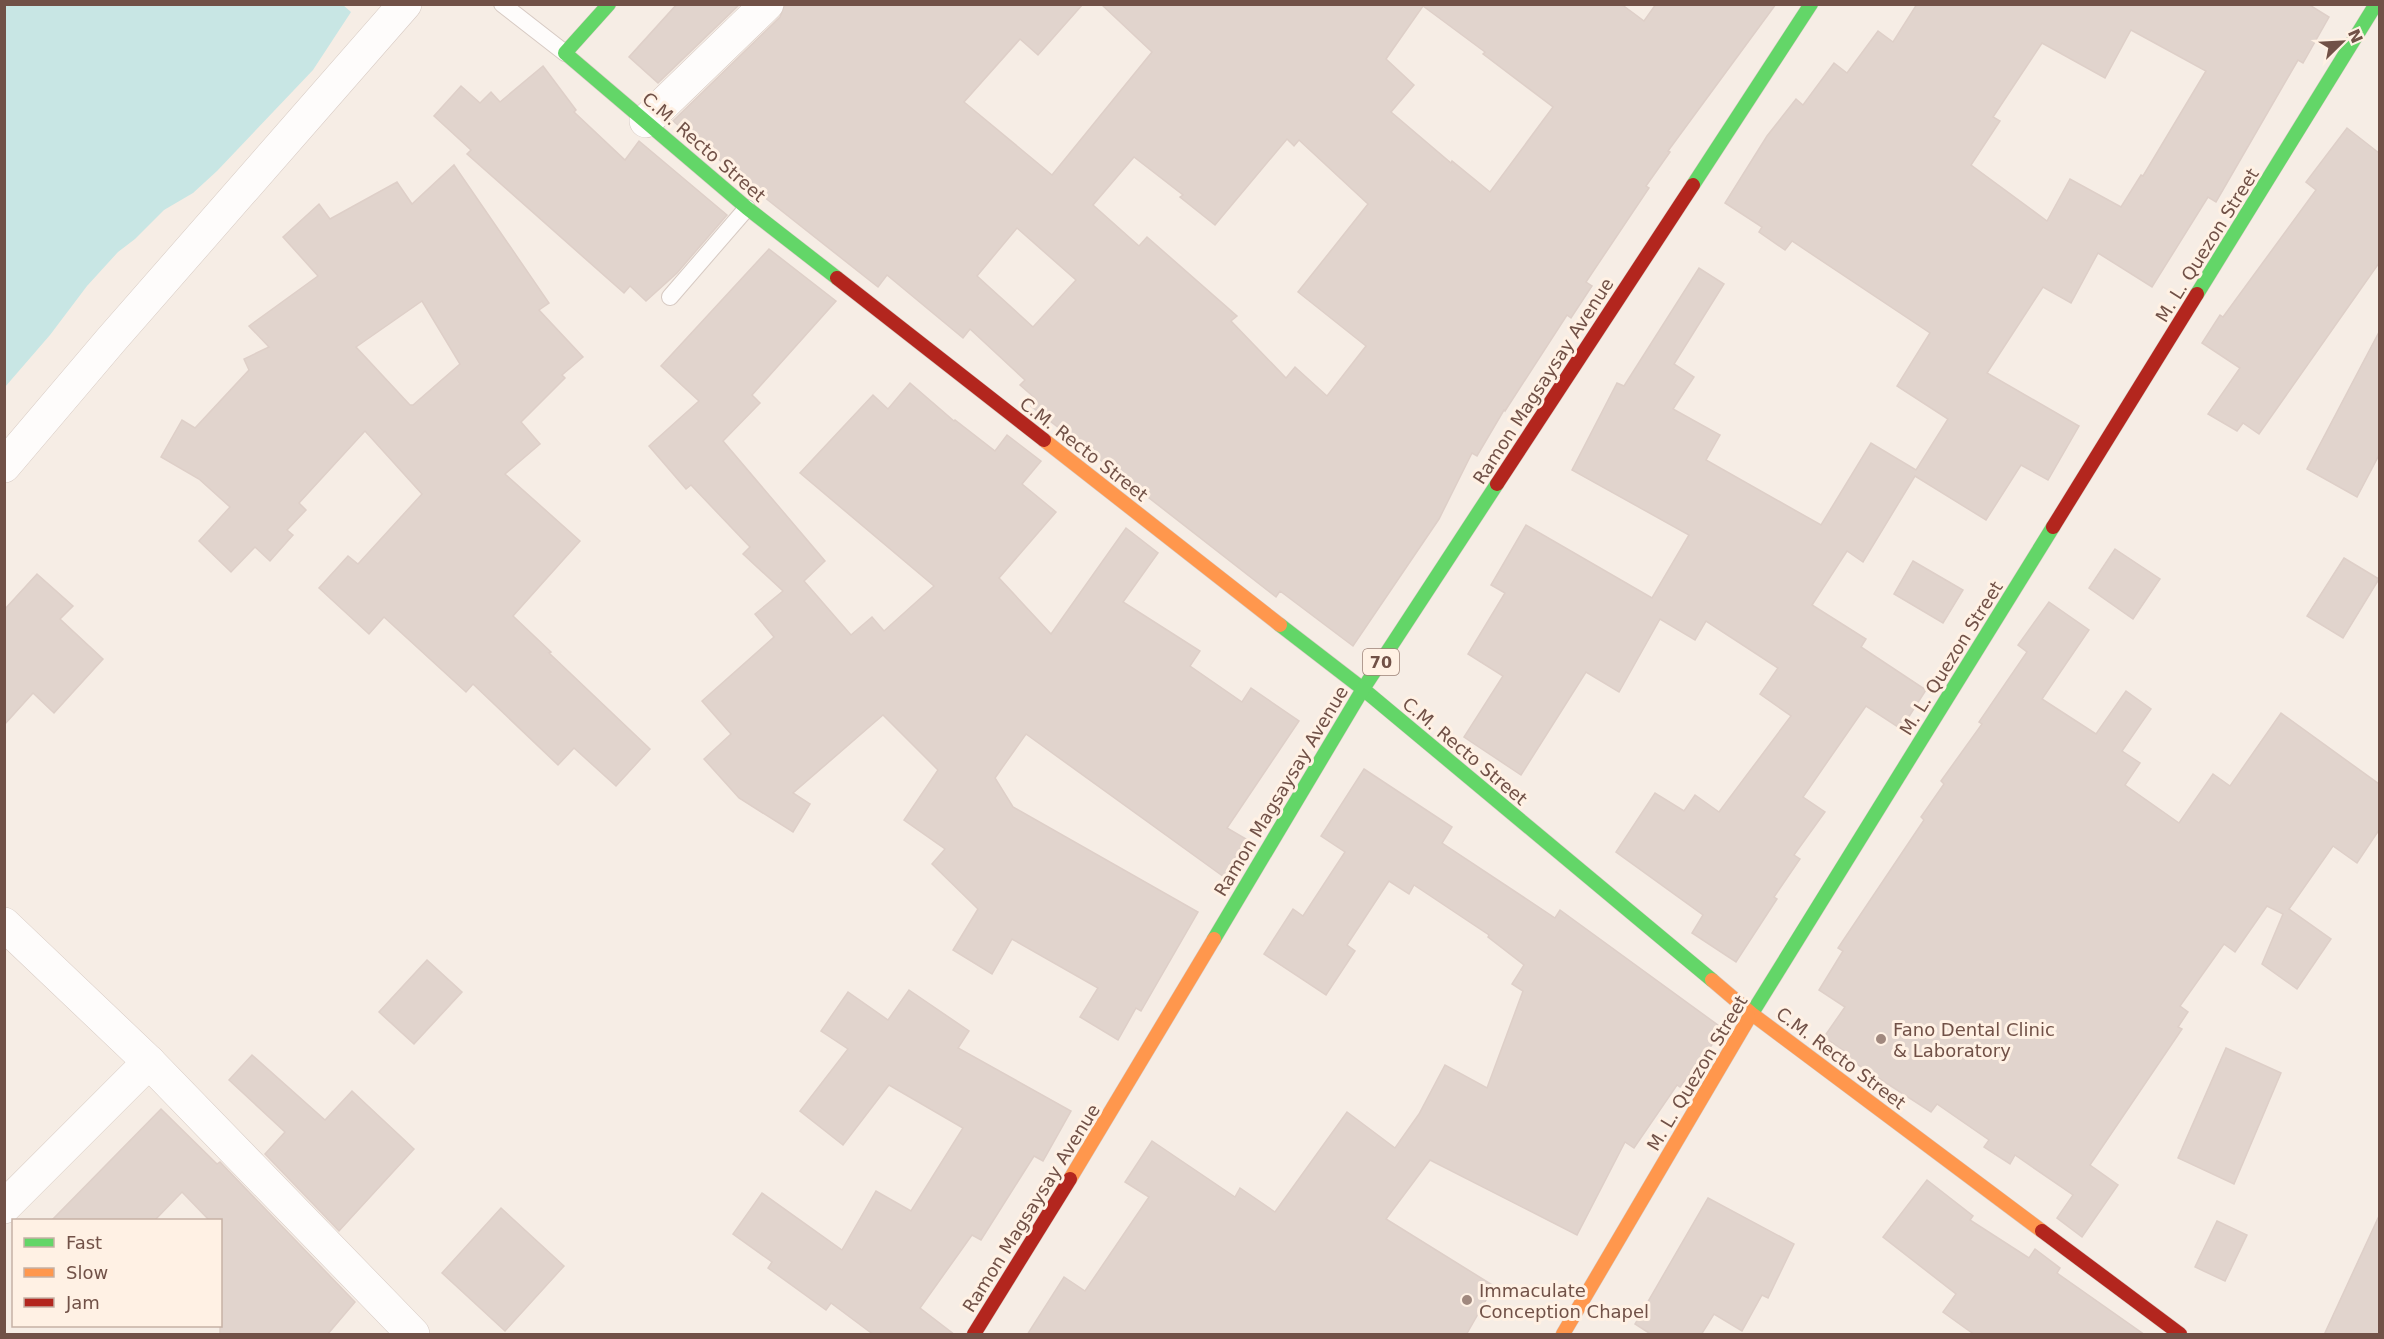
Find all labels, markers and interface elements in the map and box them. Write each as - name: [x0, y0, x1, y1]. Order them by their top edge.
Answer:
- north arrow: [2312, 12, 2372, 72]
- text: N: [2344, 26, 2367, 46]
- street label: C.M. Recto Street: [638, 88, 770, 206]
- street label: M. L. Quezon Street: [2151, 164, 2263, 326]
- street label: Ramon Magsaysay Avenue: [1468, 274, 1618, 488]
- street label: C.M. Recto Street: [1016, 393, 1152, 505]
- street label: M. L. Quezon Street: [1895, 577, 2007, 739]
- road number: 70: [1363, 649, 1399, 675]
- street label: Ramon Magsaysay Avenue: [1210, 682, 1352, 900]
- street label: C.M. Recto Street: [1398, 693, 1532, 809]
- street label: M. L. Quezon Street: [1642, 992, 1752, 1154]
- street label: C.M. Recto Street: [1772, 1003, 1910, 1113]
- place label: Fano Dental Clinic & Laboratory: [1893, 1019, 2055, 1061]
- marker: Fano Dental Clinic & Laboratory: [1874, 1032, 1888, 1046]
- street label: Ramon Magsaysay Avenue: [958, 1100, 1104, 1316]
- legend: [12, 1219, 222, 1327]
- text: Fast: [66, 1232, 102, 1253]
- text: Slow: [66, 1262, 108, 1283]
- place label: Immaculate Conception Chapel: [1479, 1280, 1649, 1322]
- text: Jam: [65, 1292, 100, 1313]
- marker: Immaculate Conception Chapel: [1460, 1293, 1474, 1307]

